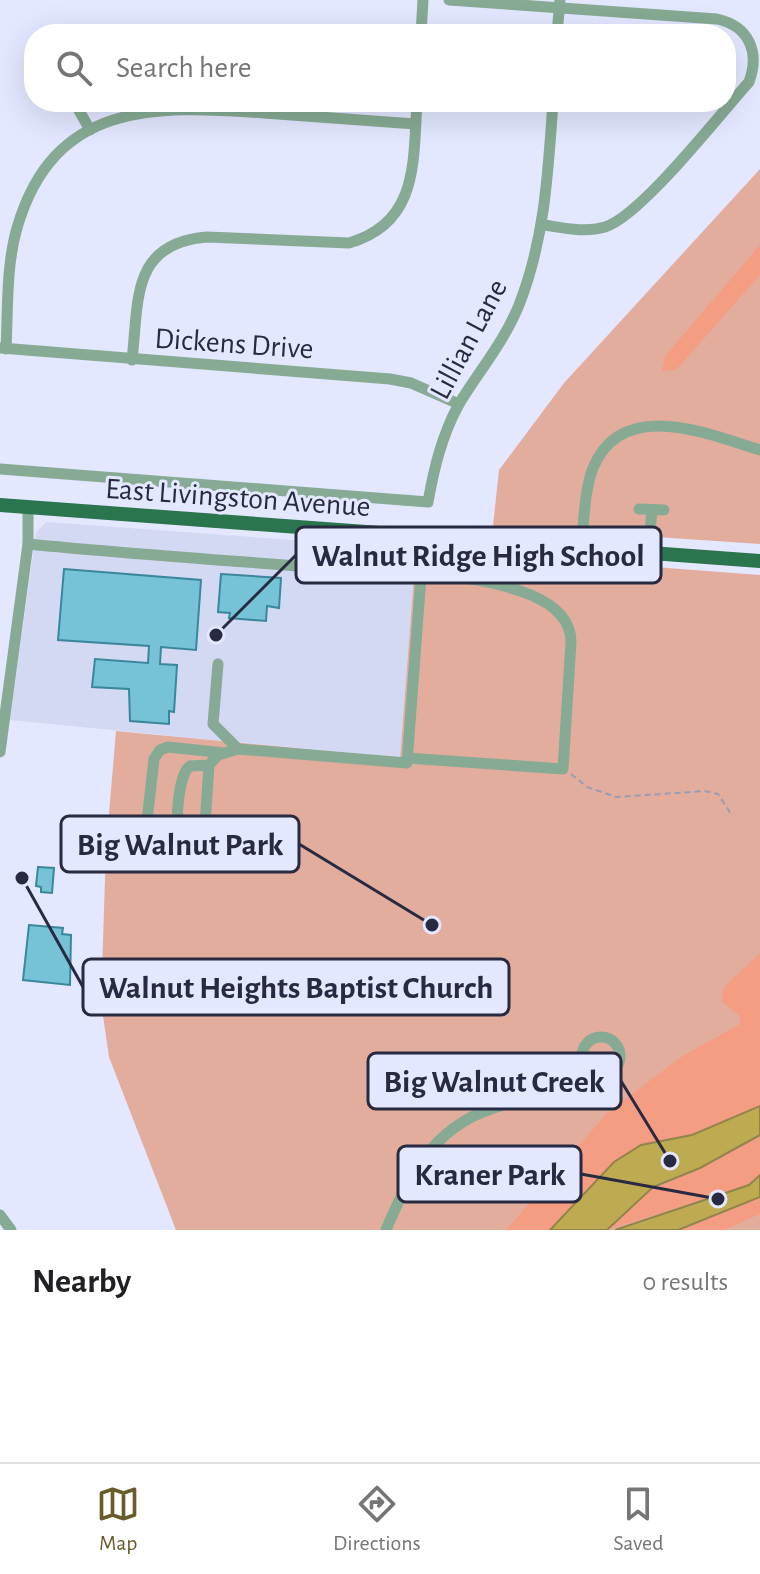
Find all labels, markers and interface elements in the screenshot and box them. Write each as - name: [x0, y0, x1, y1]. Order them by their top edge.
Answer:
- search box: [24, 24, 736, 112]
- icon: search: [52, 46, 96, 90]
- text: Search here: [116, 53, 252, 83]
- street label: Lillian Lane: [425, 275, 513, 404]
- street label: Dickens Drive: [153, 323, 314, 365]
- street label: East Livingston Avenue: [104, 474, 371, 522]
- callout: Walnut Ridge High School: [296, 527, 661, 583]
- text: Walnut Ridge High School: [311, 540, 645, 572]
- callout: Big Walnut Park: [61, 816, 299, 872]
- text: Big Walnut Park: [77, 829, 284, 861]
- callout: Walnut Heights Baptist Church: [83, 959, 509, 1015]
- text: Walnut Heights Baptist Church: [99, 972, 493, 1004]
- callout: Big Walnut Creek: [368, 1053, 621, 1109]
- text: Big Walnut Creek: [384, 1066, 605, 1098]
- callout: Kraner Park: [398, 1146, 581, 1202]
- text: Kraner Park: [414, 1159, 566, 1191]
- text: Nearby: [32, 1265, 131, 1299]
- text: 0 results: [642, 1269, 728, 1295]
- tab: Map: [96, 1482, 140, 1556]
- tab: Directions: [333, 1482, 421, 1556]
- tab: Saved: [613, 1482, 664, 1556]

